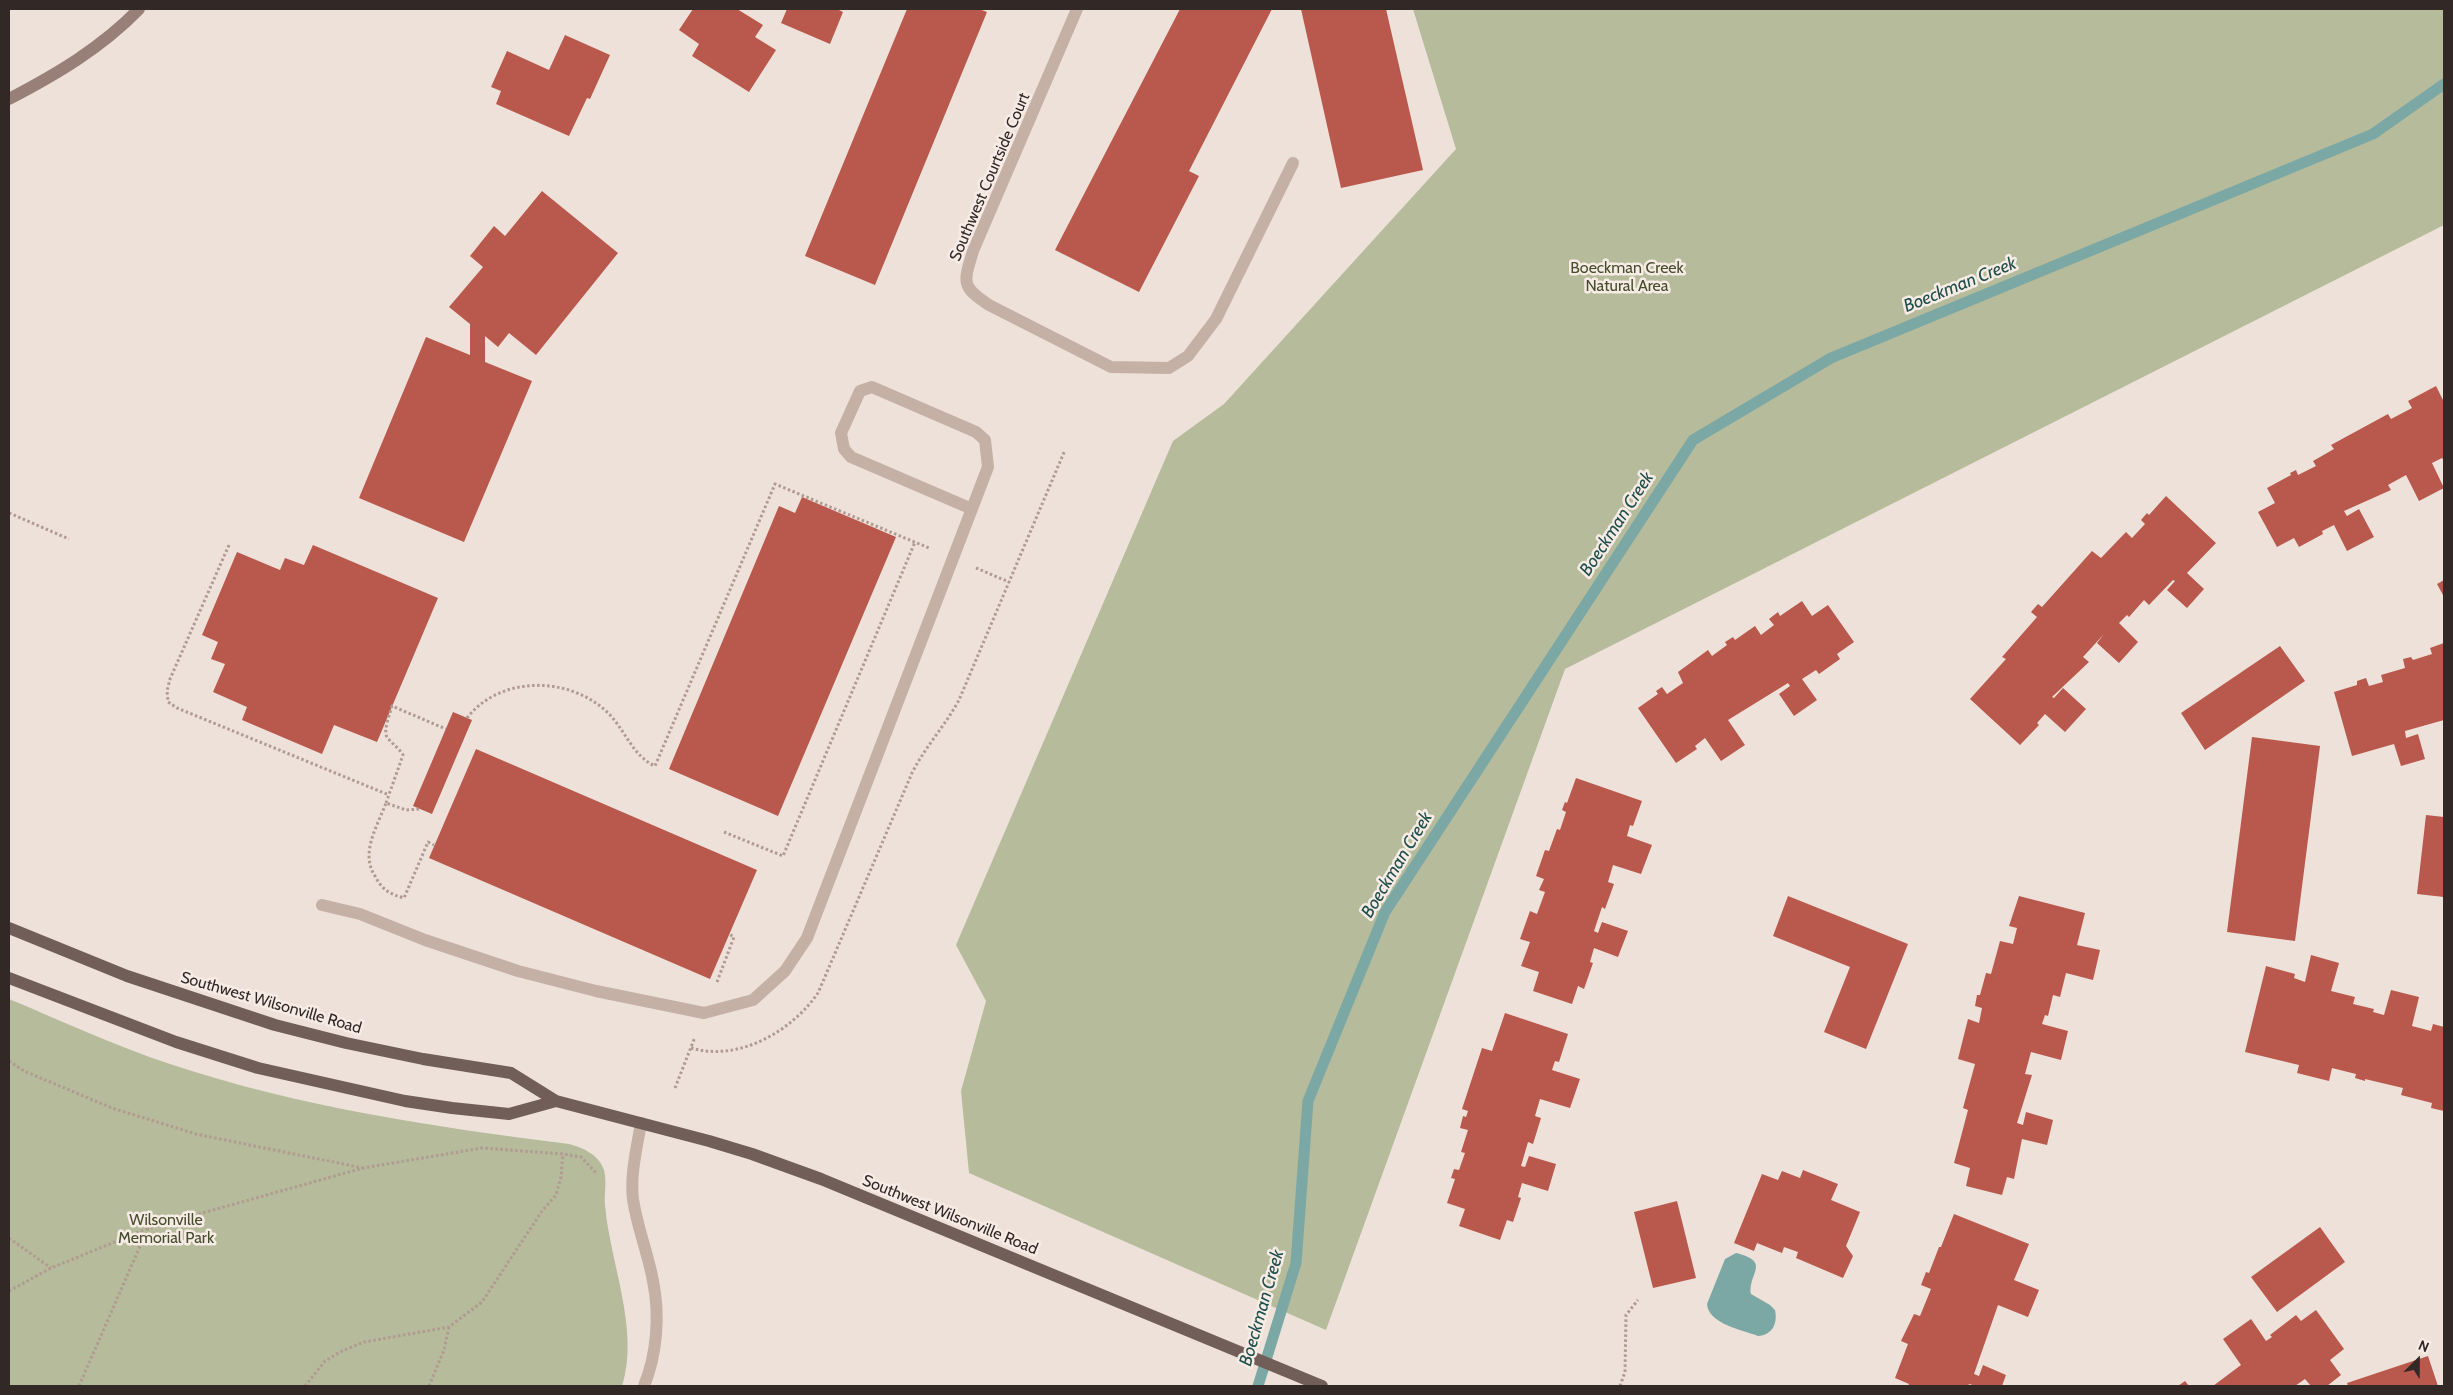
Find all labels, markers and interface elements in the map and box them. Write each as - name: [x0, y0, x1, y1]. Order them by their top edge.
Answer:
- street label: Southwest Courtside Court: [946, 90, 1034, 264]
- water label: Boeckman Creek: [1900, 253, 2020, 317]
- park label: Boeckman Creek Natural Area: [1570, 258, 1684, 296]
- water label: Boeckman Creek: [1575, 468, 1659, 580]
- water label: Boeckman Creek: [1357, 808, 1437, 922]
- street label: Southwest Wilsonville Road: [178, 968, 364, 1038]
- street label: Southwest Wilsonville Road: [860, 1171, 1040, 1259]
- park label: Wilsonville Memorial Park: [118, 1210, 214, 1248]
- water label: Boeckman Creek: [1235, 1247, 1289, 1369]
- north arrow: [2393, 1335, 2443, 1385]
- text: N: [2416, 1336, 2432, 1356]

